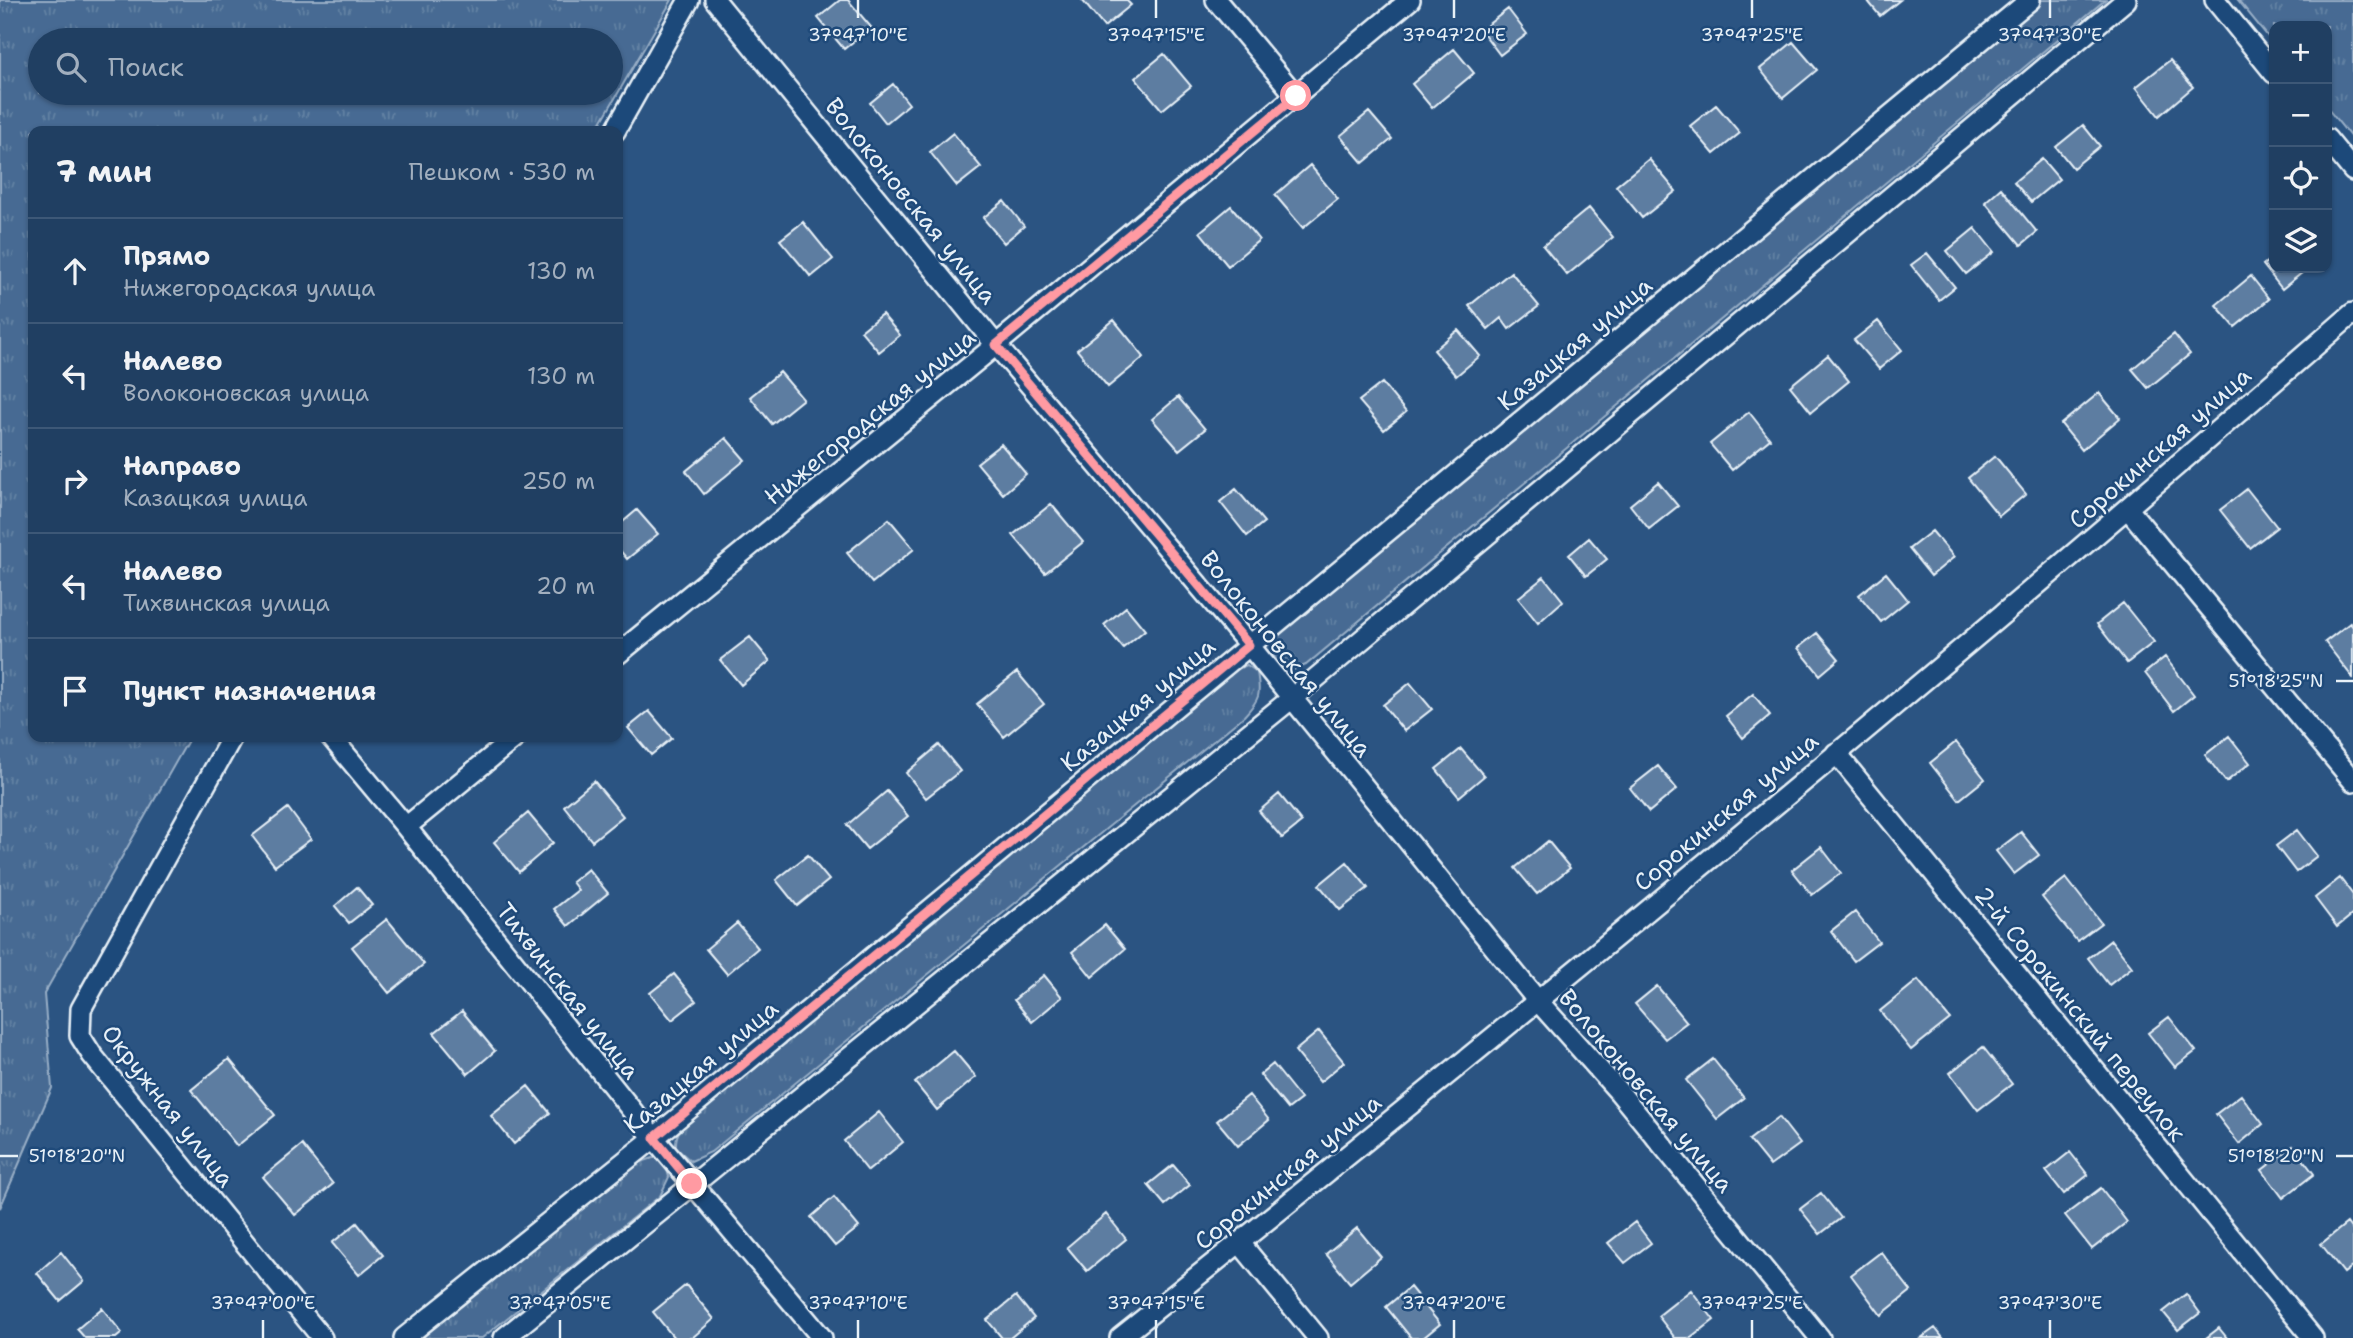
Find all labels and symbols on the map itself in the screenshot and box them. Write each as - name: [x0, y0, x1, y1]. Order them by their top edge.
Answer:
- text: 37°47'10"E: [808, 23, 908, 47]
- text: 37°47'15"E: [1107, 23, 1205, 47]
- text: 37°47'20"E: [1402, 23, 1506, 47]
- text: 37°47'25"E: [1701, 23, 1803, 47]
- text: 37°47'30"E: [1998, 23, 2102, 47]
- route start: [1280, 80, 1311, 111]
- street label: Волоконовская улица: [818, 91, 1004, 311]
- street label: Казацкая улица: [1491, 270, 1659, 418]
- street label: Нижегородская улица: [758, 322, 982, 512]
- street label: Сорокинская улица: [2062, 360, 2258, 536]
- street label: Волоконовская улица: [1193, 544, 1379, 764]
- street label: Казацкая улица: [1054, 631, 1222, 779]
- text: 51°18'25"N: [2229, 669, 2323, 693]
- street label: Сорокинская улица: [1627, 725, 1825, 899]
- street label: 2-й Сорокинский переулок: [1967, 880, 2193, 1148]
- street label: Тихвинская улица: [489, 896, 647, 1086]
- street label: Волоконовская улица: [1551, 982, 1741, 1200]
- street label: Казацкая улица: [617, 993, 785, 1141]
- street label: Окружная улица: [94, 1018, 242, 1194]
- street label: Сорокинская улица: [1188, 1087, 1388, 1257]
- text: 51°18'20"N: [29, 1144, 125, 1168]
- text: 51°18'20"N: [2228, 1144, 2324, 1168]
- route end: [676, 1168, 707, 1199]
- text: 37°47'00"E: [211, 1291, 315, 1315]
- text: 37°47'05"E: [509, 1291, 611, 1315]
- text: 37°47'10"E: [808, 1291, 908, 1315]
- text: 37°47'15"E: [1107, 1291, 1205, 1315]
- text: 37°47'20"E: [1402, 1291, 1506, 1315]
- text: 37°47'25"E: [1701, 1291, 1803, 1315]
- text: 37°47'30"E: [1998, 1291, 2102, 1315]

